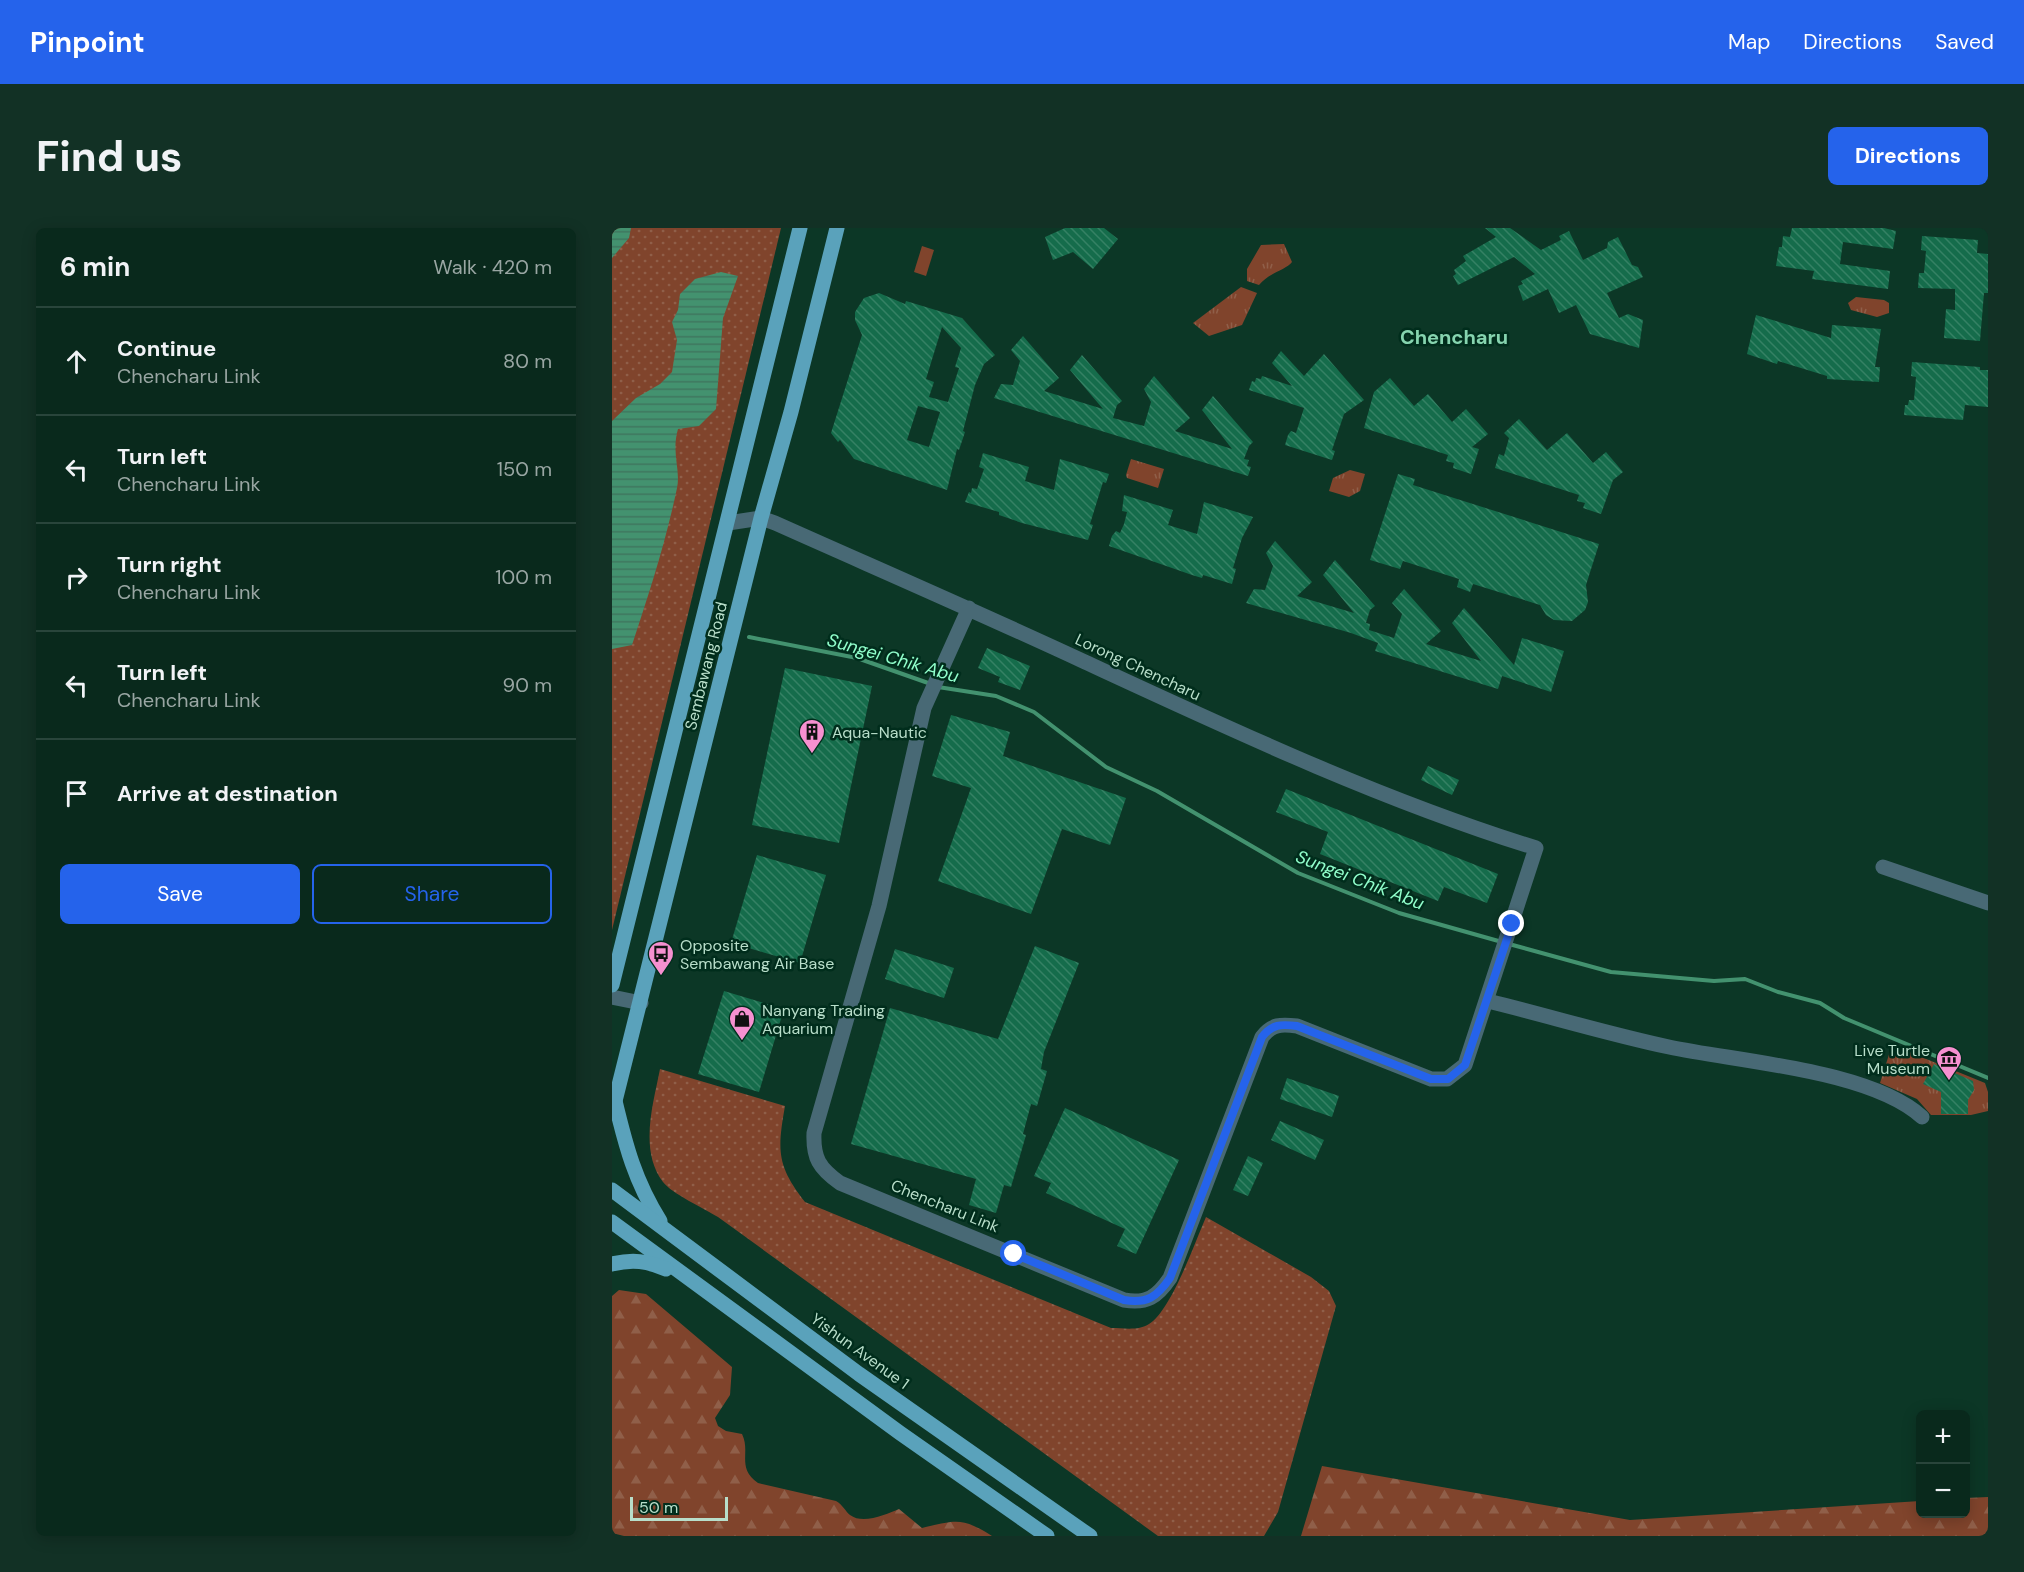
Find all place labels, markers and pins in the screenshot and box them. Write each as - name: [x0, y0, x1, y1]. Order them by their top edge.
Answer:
- building icon: Aqua-Nautic: [797, 717, 827, 755]
- place label: Aqua-Nautic: [832, 722, 927, 743]
- place label: Opposite Sembawang Air Base: [680, 935, 834, 974]
- bus stop icon: Opposite Sembawang Air Base: [646, 939, 676, 977]
- place label: Nanyang Trading Aquarium: [762, 1000, 885, 1039]
- shop icon: Nanyang Trading Aquarium: [727, 1004, 757, 1042]
- place label: Live Turtle Museum: [1854, 1040, 1930, 1079]
- museum icon: Live Turtle Museum: [1934, 1044, 1964, 1082]

